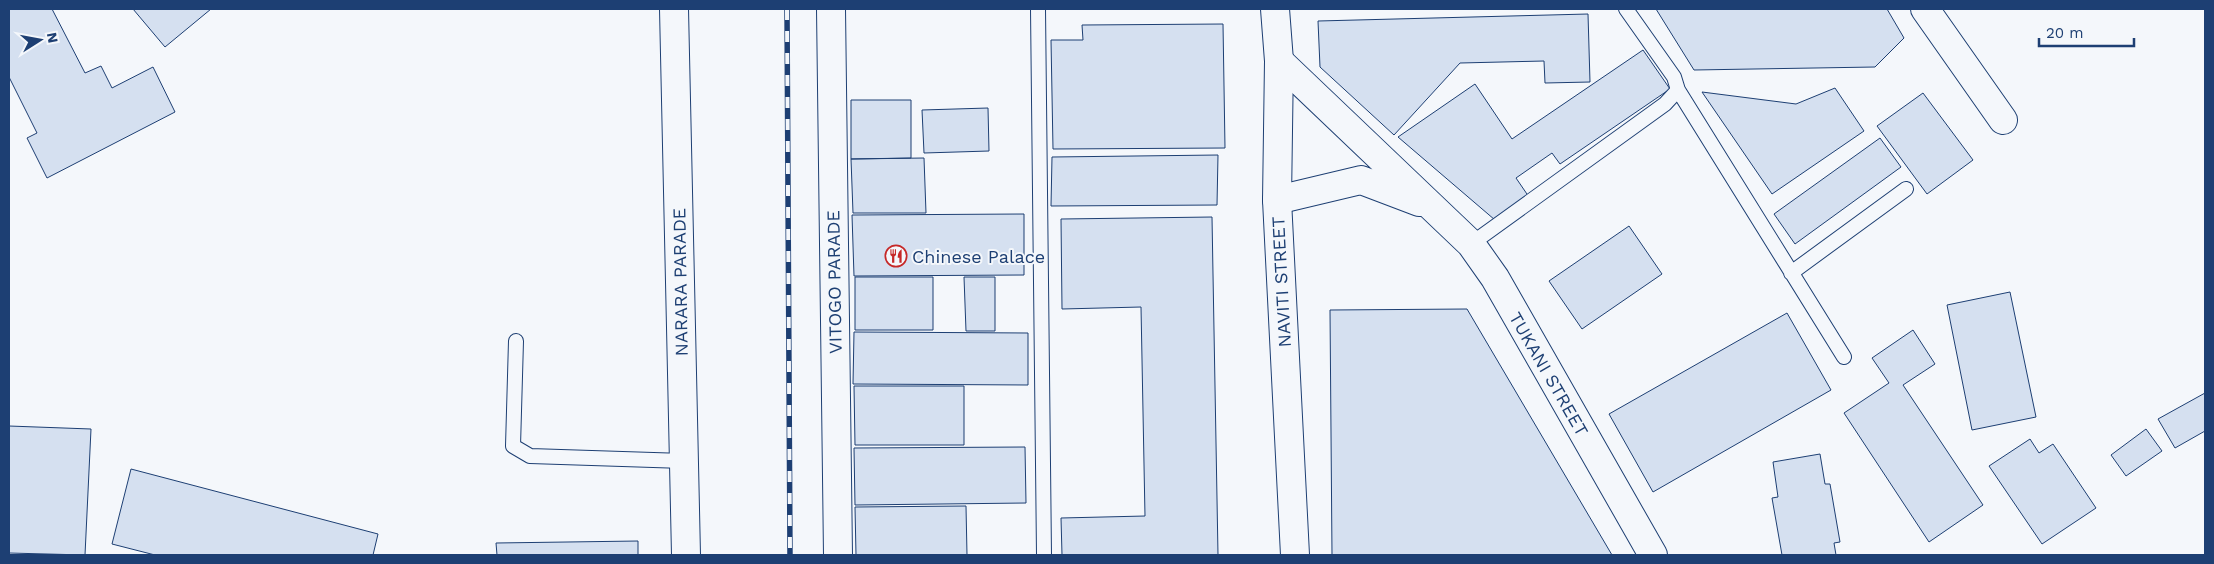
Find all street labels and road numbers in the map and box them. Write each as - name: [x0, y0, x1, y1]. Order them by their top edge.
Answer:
- street label: NARARA PARADE: [668, 208, 692, 356]
- street label: VITOGO PARADE: [822, 210, 846, 354]
- street label: NAVITI STREET: [1267, 216, 1295, 348]
- street label: TUKANI STREET: [1505, 308, 1593, 440]

